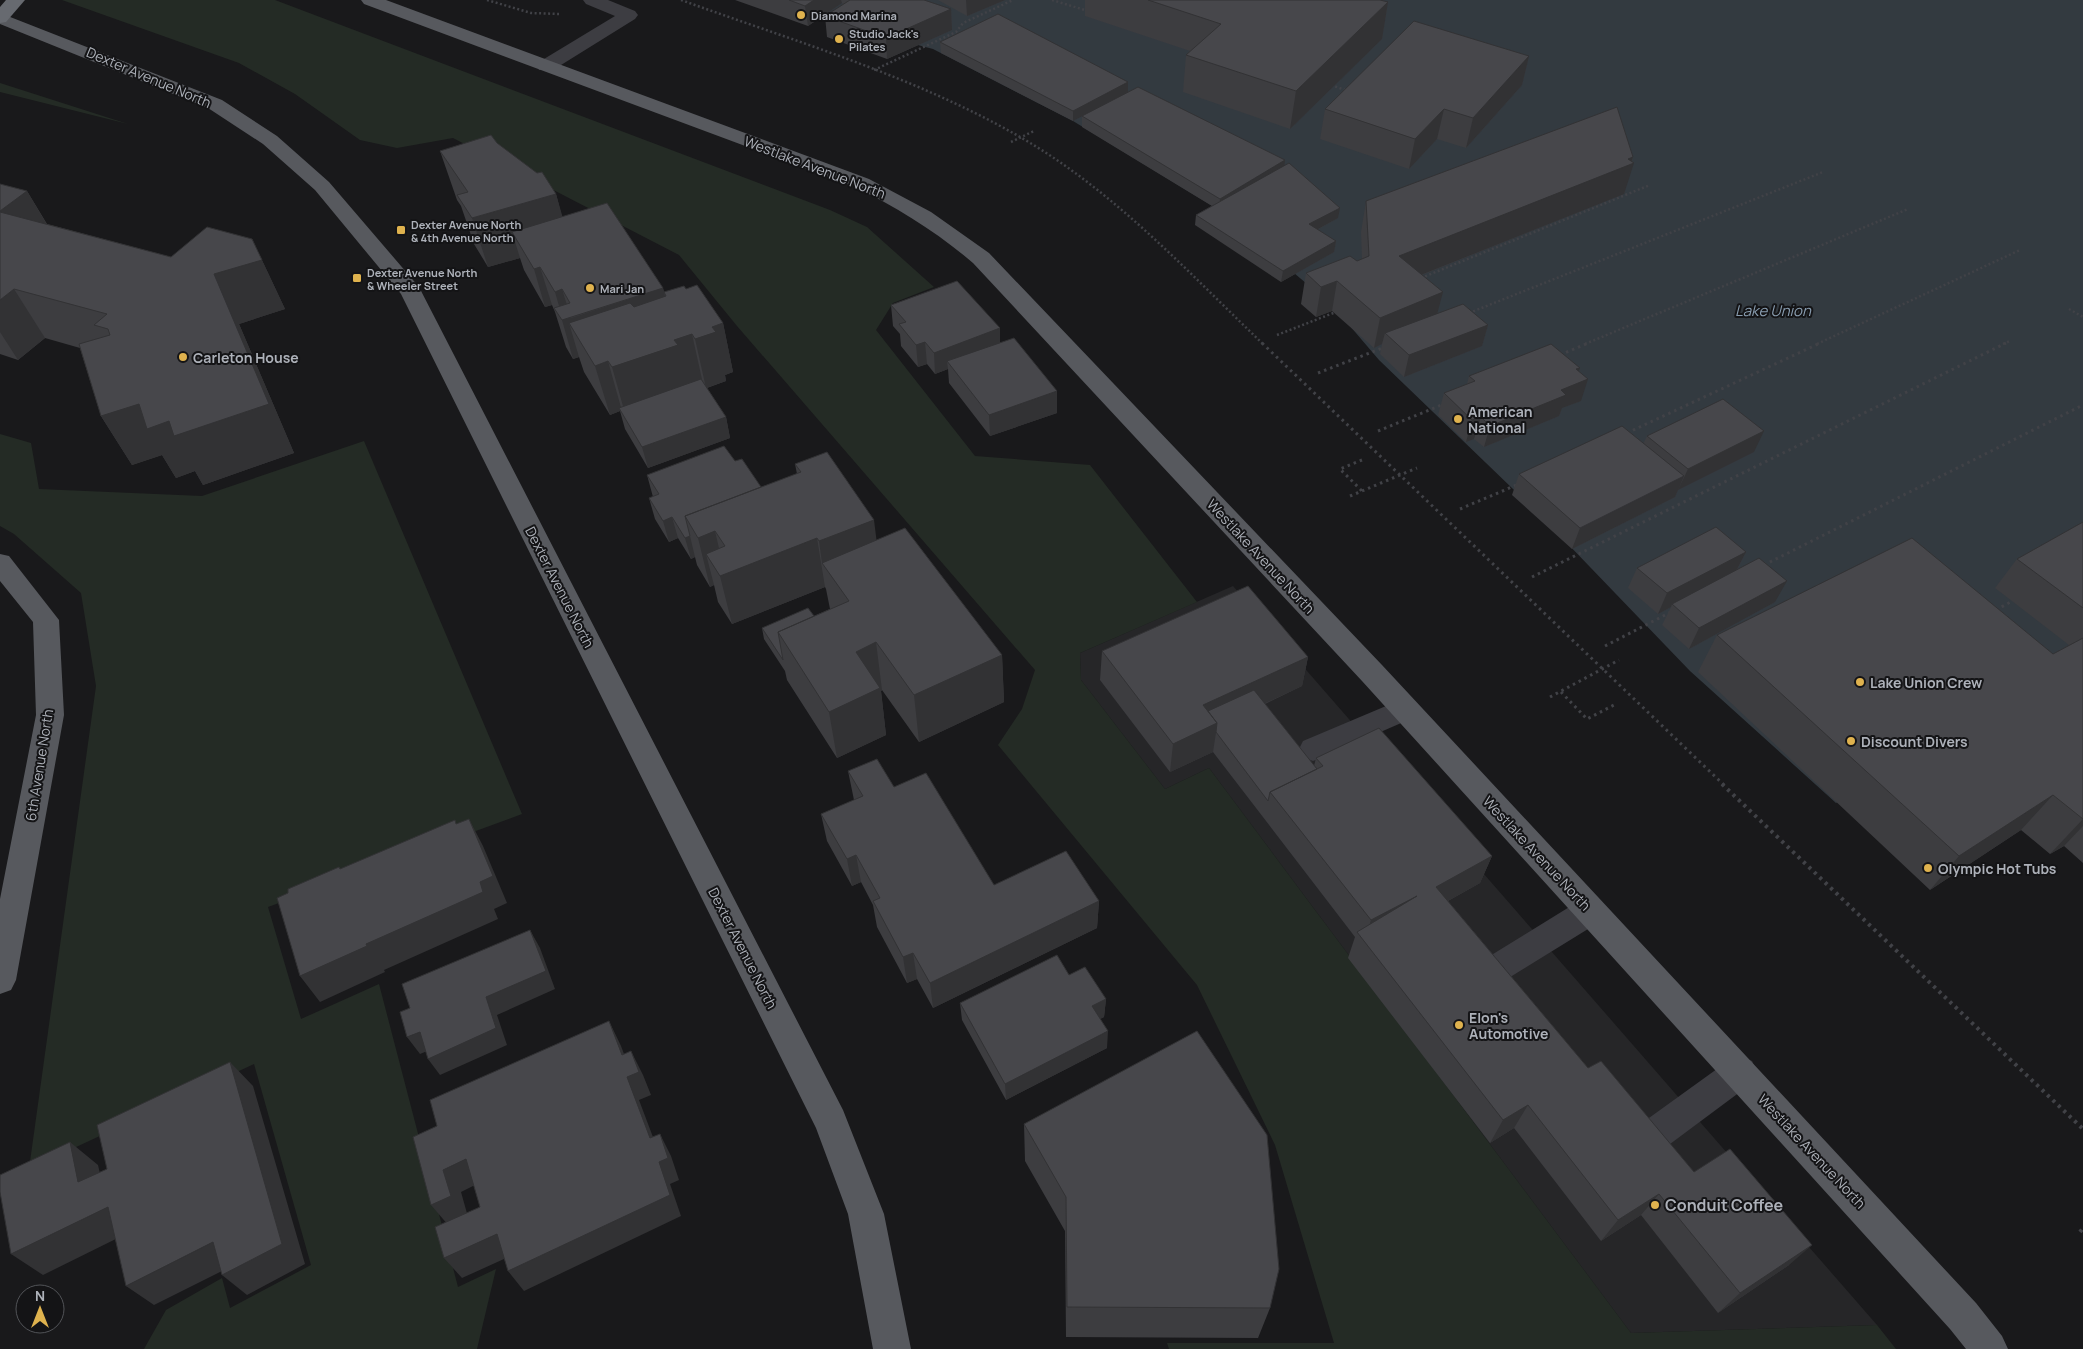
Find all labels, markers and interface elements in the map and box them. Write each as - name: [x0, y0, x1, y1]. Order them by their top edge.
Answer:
- place label: Diamond Marina: [811, 8, 897, 23]
- marker: Diamond Marina: [795, 9, 807, 21]
- place label: Studio Jack's Pilates: [849, 26, 919, 54]
- marker: Studio Jack's Pilates: [833, 33, 845, 45]
- street label: Dexter Avenue North: [84, 42, 214, 112]
- street label: Westlake Avenue North: [742, 131, 888, 203]
- place label: Dexter Avenue North & 4th Avenue North: [411, 217, 522, 245]
- marker: Dexter Avenue North & 4th Avenue North: [395, 224, 407, 236]
- place label: Dexter Avenue North & Wheeler Street: [367, 265, 478, 293]
- marker: Dexter Avenue North & Wheeler Street: [351, 272, 363, 284]
- place label: Mari Jan: [600, 281, 644, 296]
- marker: Mari Jan: [584, 282, 596, 294]
- water label: Lake Union: [1735, 300, 1812, 321]
- place label: Carleton House: [193, 348, 299, 367]
- marker: Carleton House: [177, 351, 189, 363]
- place label: American National: [1468, 402, 1533, 437]
- marker: American National: [1452, 413, 1464, 425]
- street label: Westlake Avenue North: [1203, 495, 1319, 617]
- street label: Dexter Avenue North: [521, 523, 599, 651]
- place label: Lake Union Crew: [1870, 673, 1982, 692]
- marker: Lake Union Crew: [1854, 676, 1866, 688]
- street label: 6th Avenue North: [21, 708, 57, 822]
- place label: Discount Divers: [1861, 732, 1968, 751]
- marker: Discount Divers: [1845, 735, 1857, 747]
- street label: Westlake Avenue North: [1479, 792, 1595, 914]
- place label: Olympic Hot Tubs: [1938, 859, 2057, 878]
- marker: Olympic Hot Tubs: [1922, 862, 1934, 874]
- street label: Dexter Avenue North: [704, 884, 782, 1012]
- place label: Elon's Automotive: [1469, 1008, 1548, 1043]
- marker: Elon's Automotive: [1453, 1019, 1465, 1031]
- street label: Westlake Avenue North: [1754, 1090, 1870, 1212]
- place label: Conduit Coffee: [1665, 1194, 1784, 1216]
- marker: Conduit Coffee: [1649, 1199, 1661, 1211]
- north arrow: [15, 1284, 65, 1334]
- text: N: [35, 1286, 45, 1305]

